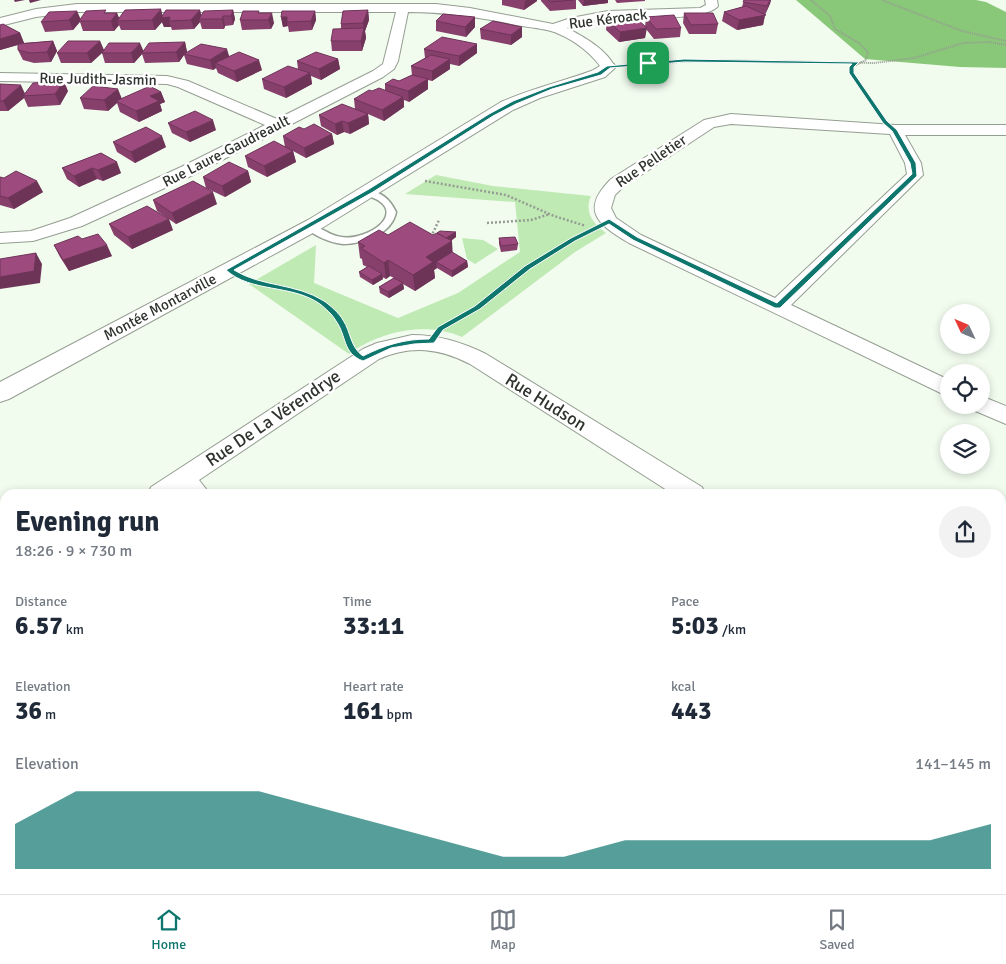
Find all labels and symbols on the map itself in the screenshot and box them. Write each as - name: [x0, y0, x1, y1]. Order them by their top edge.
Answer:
- street label: Rue Kéroack: [568, 5, 649, 33]
- pin: [627, 42, 669, 84]
- street label: Rue Judith-Jasmin: [39, 69, 157, 89]
- street label: Rue Laure-Gaudreault: [159, 111, 293, 191]
- street label: Rue Pelletier: [612, 130, 690, 191]
- street label: Montée Montarville: [101, 270, 219, 344]
- north arrow: [940, 304, 990, 354]
- street label: Rue De La Vérendrye: [202, 365, 344, 471]
- street label: Rue Hudson: [501, 368, 591, 436]

